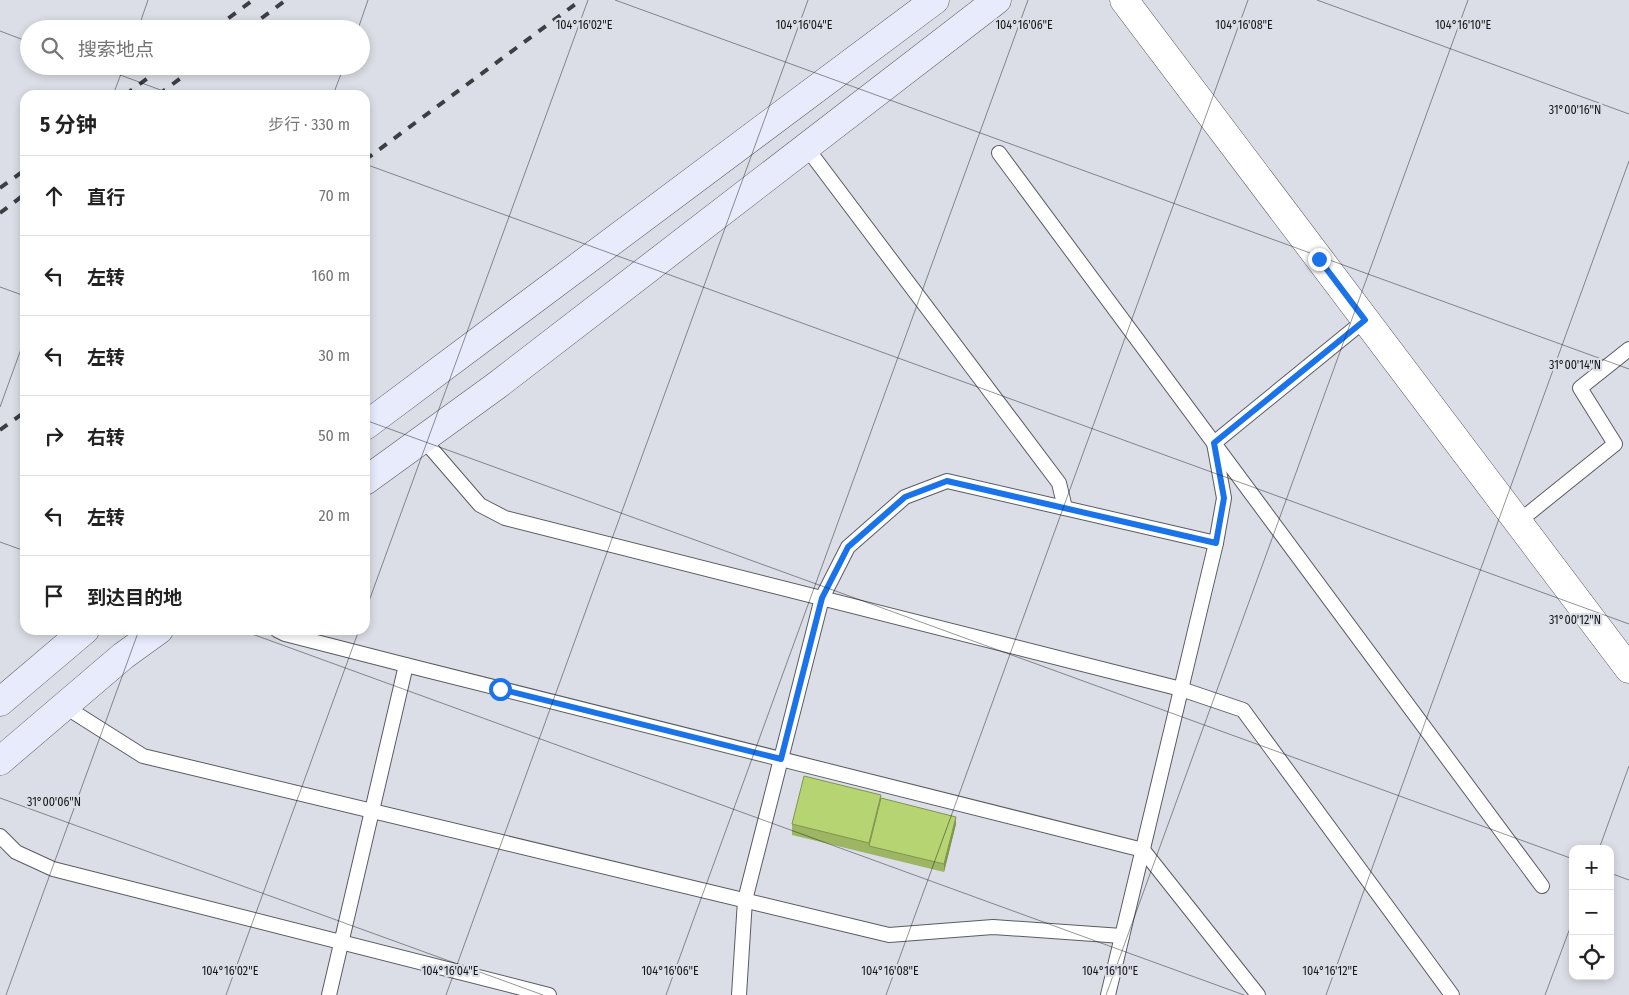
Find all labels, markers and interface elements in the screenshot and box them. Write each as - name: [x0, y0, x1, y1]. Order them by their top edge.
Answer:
- text: 104°16'02"E: [556, 18, 613, 32]
- text: 104°16'04"E: [776, 18, 833, 32]
- text: 104°16'06"E: [995, 18, 1053, 32]
- text: 104°16'08"E: [1215, 18, 1273, 32]
- text: 104°16'10"E: [1435, 18, 1491, 32]
- search box: [20, 20, 370, 75]
- icon: search: [38, 34, 66, 62]
- text: 搜索地点: [78, 38, 154, 61]
- text: 31°00'16"N: [1549, 103, 1601, 117]
- text: 5 分钟: [40, 112, 97, 138]
- text: 步行 · 330 m: [268, 115, 350, 134]
- icon: ahead: [40, 182, 68, 210]
- text: 直行: [87, 186, 125, 209]
- text: 70 m: [319, 186, 350, 205]
- route end: [1308, 248, 1331, 271]
- icon: left: [40, 262, 68, 290]
- text: 左转: [87, 266, 125, 289]
- text: 160 m: [311, 266, 350, 285]
- icon: left: [40, 342, 68, 370]
- text: 左转: [87, 346, 125, 369]
- text: 30 m: [318, 346, 350, 365]
- text: 31°00'14"N: [1549, 358, 1601, 372]
- icon: right: [40, 422, 68, 450]
- text: 右转: [87, 426, 125, 449]
- text: 50 m: [318, 426, 350, 445]
- icon: left: [40, 502, 68, 530]
- text: 左转: [87, 506, 125, 529]
- text: 20 m: [319, 506, 350, 525]
- icon: arrive: [40, 582, 68, 610]
- text: 到达目的地: [87, 586, 182, 609]
- text: 31°00'12"N: [1549, 613, 1601, 627]
- route start: [489, 678, 512, 701]
- text: 31°00'06"N: [27, 795, 81, 809]
- map controls: [1569, 845, 1614, 980]
- button: +: [1569, 845, 1614, 890]
- button: −: [1569, 890, 1614, 935]
- button: locate: [1569, 935, 1614, 980]
- text: 104°16'02"E: [202, 964, 259, 978]
- text: 104°16'04"E: [422, 964, 479, 978]
- text: 104°16'06"E: [641, 964, 699, 978]
- text: 104°16'08"E: [861, 964, 919, 978]
- text: 104°16'10"E: [1082, 964, 1138, 978]
- text: 104°16'12"E: [1302, 964, 1358, 978]

